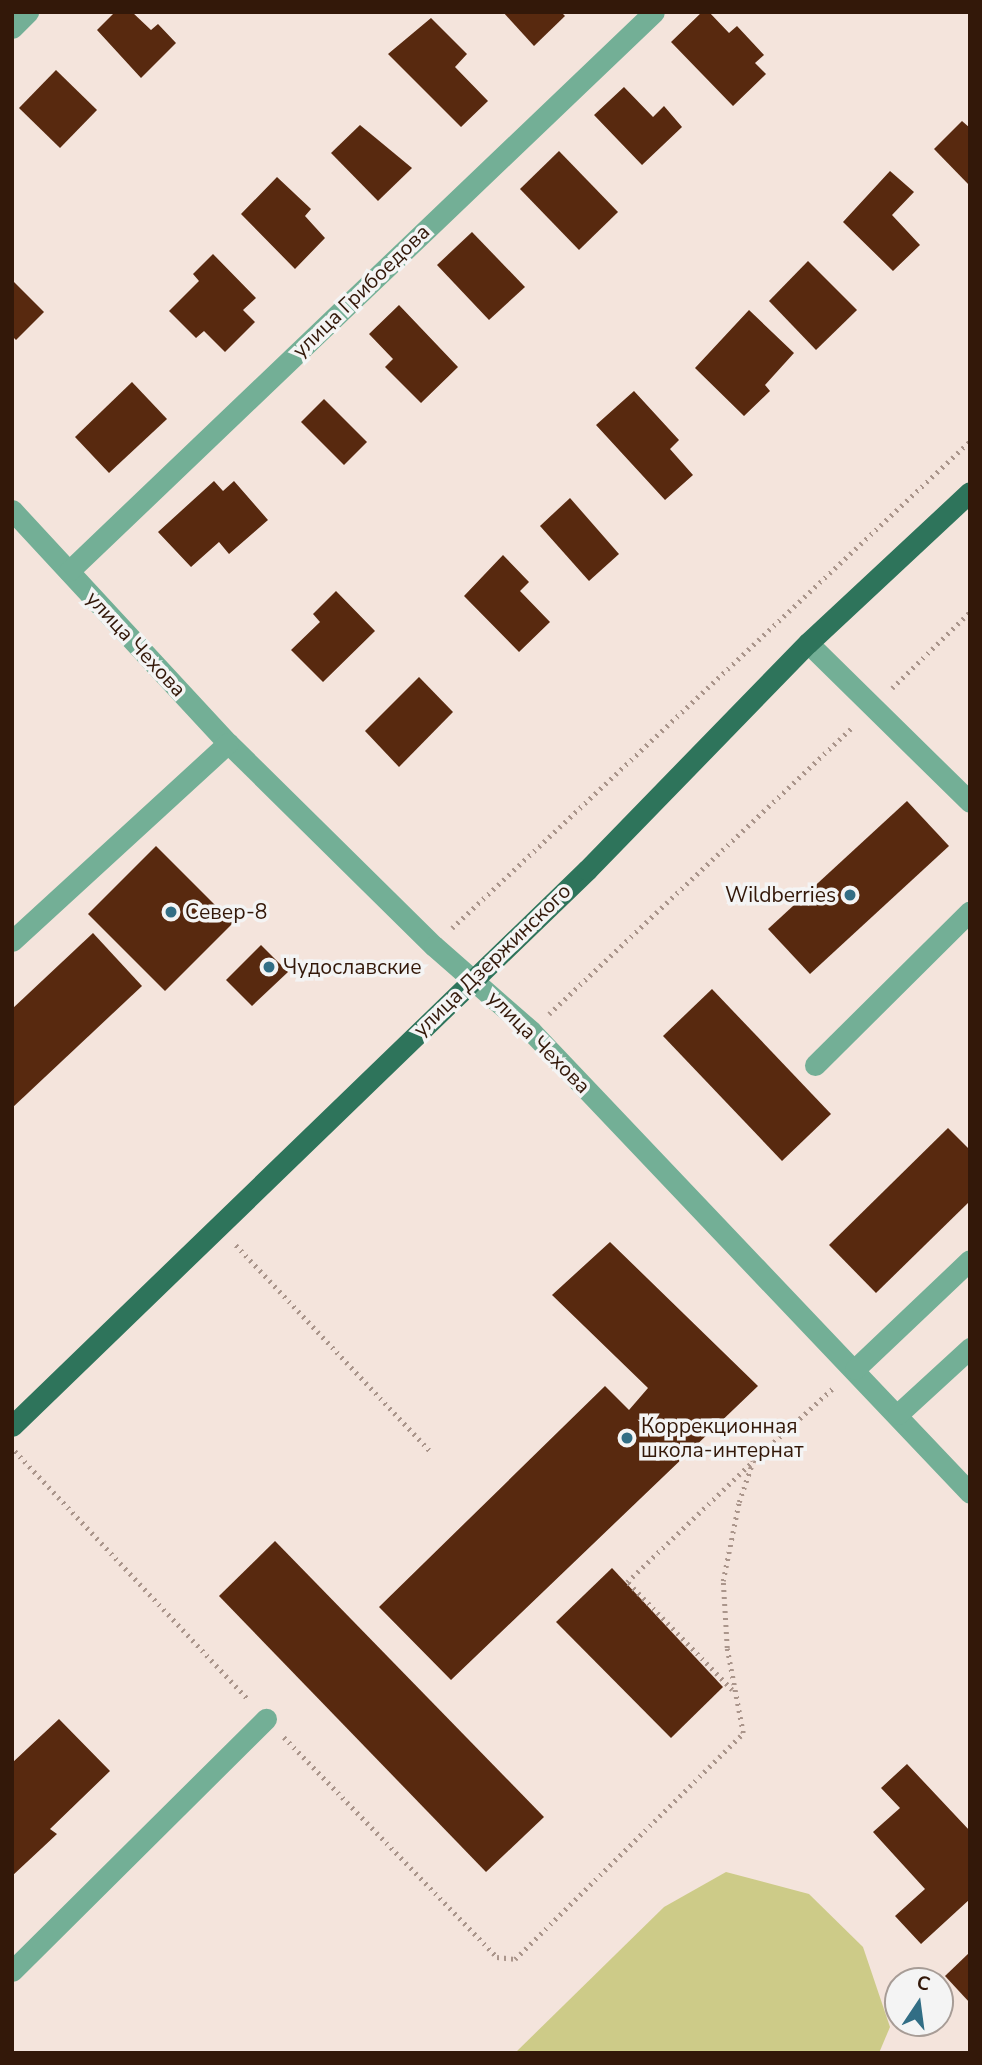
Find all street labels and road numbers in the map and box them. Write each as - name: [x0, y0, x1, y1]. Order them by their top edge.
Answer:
- street label: улица Грибоедова: [287, 219, 435, 363]
- street label: улица Чехова: [81, 586, 191, 702]
- street label: улица Дзержинского: [408, 878, 576, 1042]
- street label: улица Чехова: [482, 985, 596, 1099]

